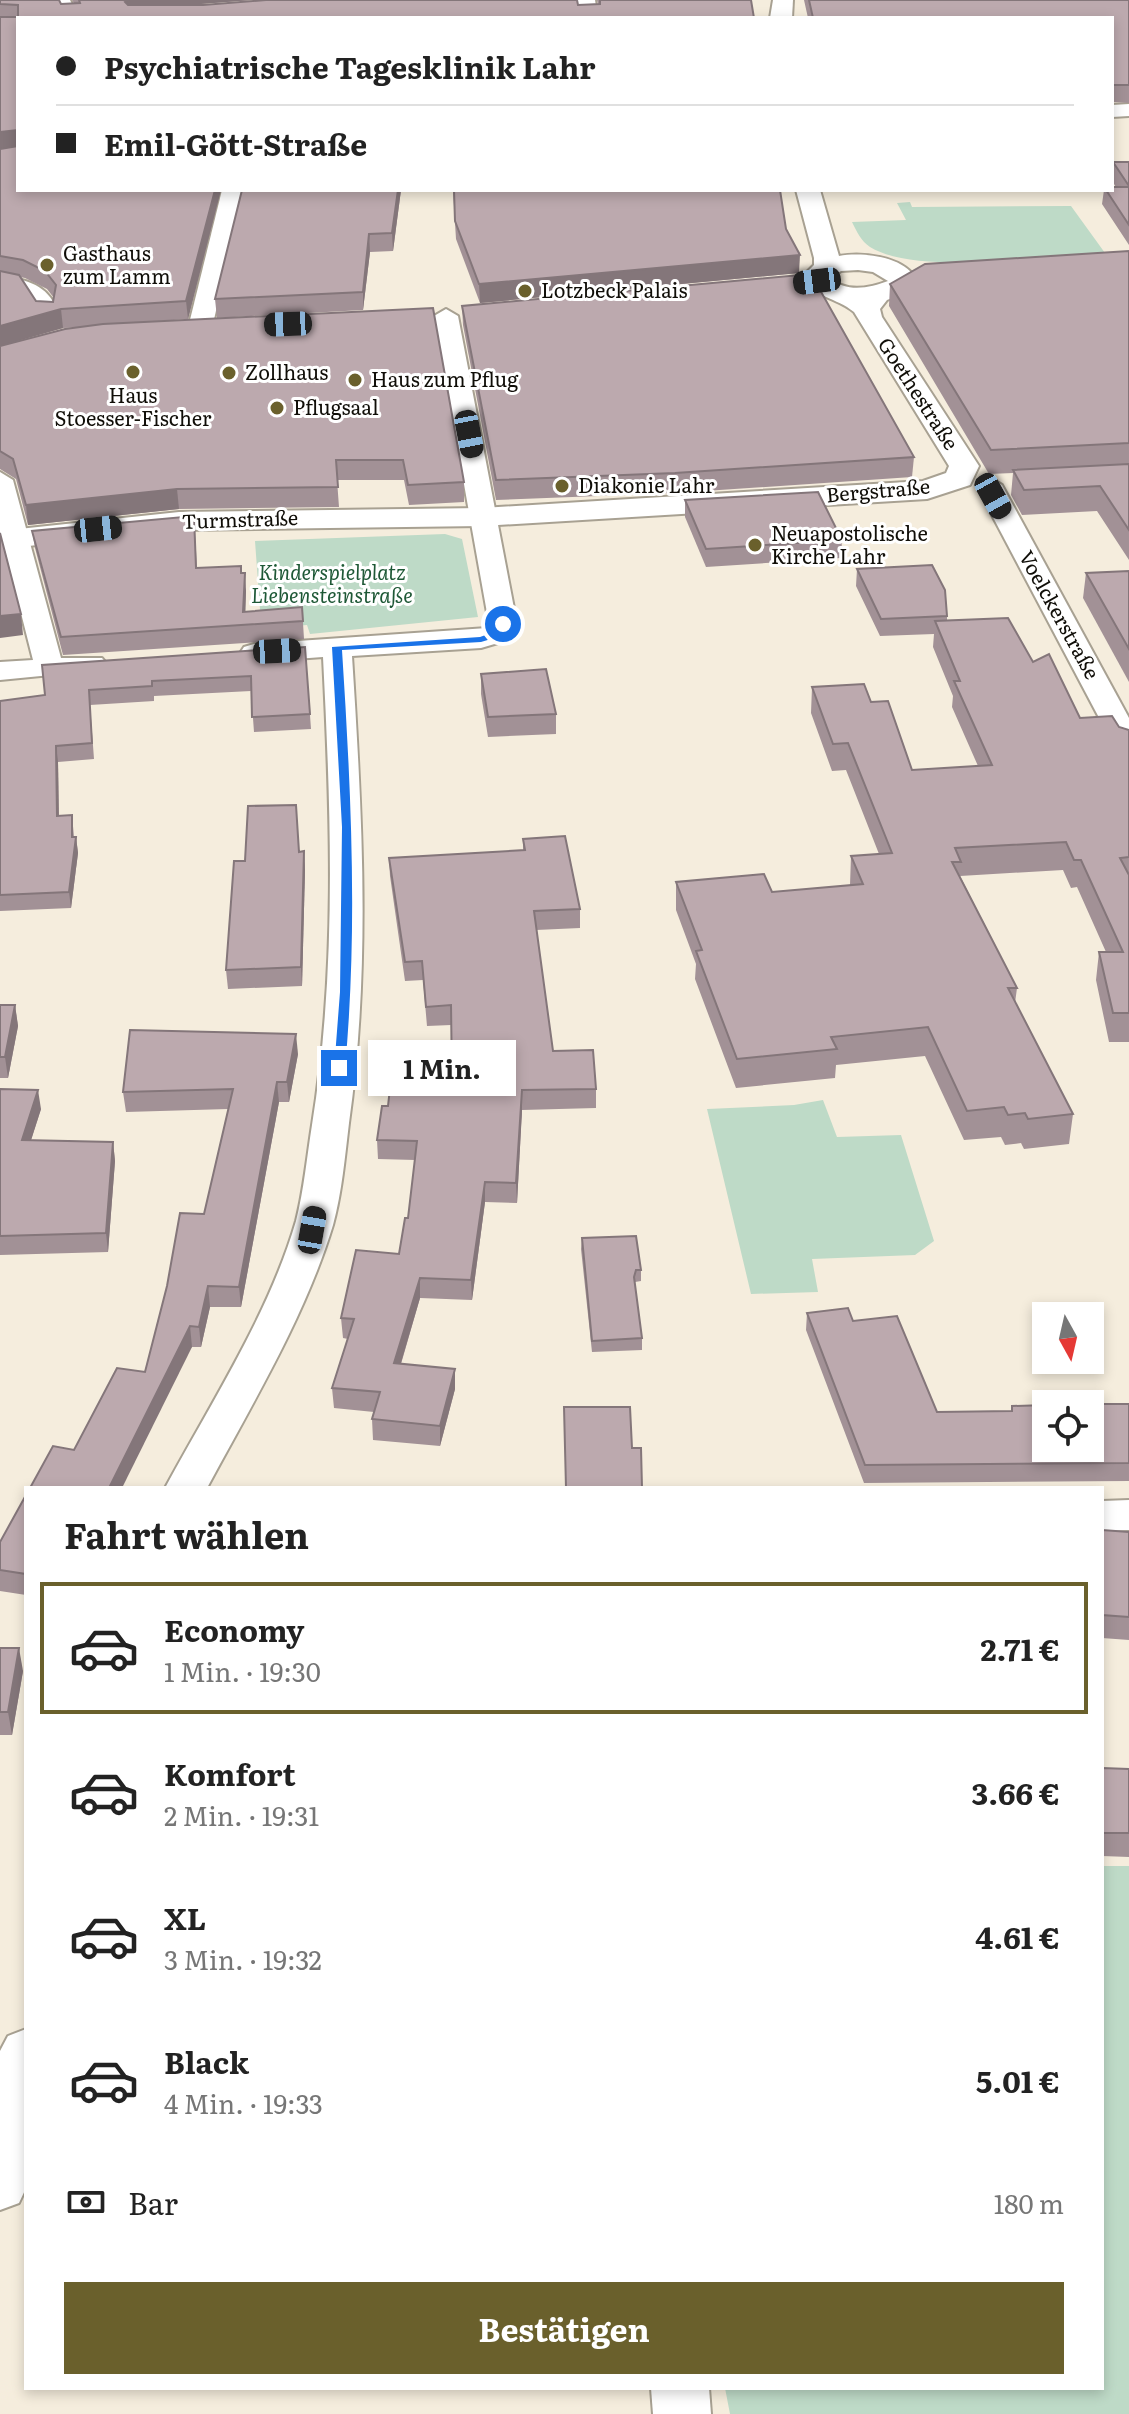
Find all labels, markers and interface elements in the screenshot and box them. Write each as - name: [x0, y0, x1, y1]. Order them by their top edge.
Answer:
- text: Psychiatrische Tagesklinik Lahr: [104, 44, 596, 88]
- text: Emil-Gött-Straße: [104, 121, 367, 165]
- place label: Gasthaus zum Lamm: [63, 237, 171, 290]
- marker: Gasthaus zum Lamm: [38, 256, 56, 274]
- car: [792, 266, 842, 296]
- place label: Lotzbeck Palais: [541, 274, 687, 304]
- marker: Lotzbeck Palais: [516, 282, 534, 300]
- car: [264, 311, 312, 337]
- street label: Goethestraße: [872, 331, 967, 455]
- place label: Zollhaus: [245, 356, 328, 386]
- marker: Haus Stoesser-Fischer: [124, 363, 142, 381]
- place label: Haus zum Pflug: [371, 363, 519, 393]
- marker: Zollhaus: [220, 364, 238, 382]
- marker: Haus zum Pflug: [346, 371, 364, 389]
- place label: Haus Stoesser-Fischer: [55, 379, 212, 432]
- place label: Pflugsaal: [293, 391, 379, 421]
- marker: Pflugsaal: [268, 399, 286, 417]
- car: [453, 408, 485, 460]
- place label: Diakonie Lahr: [578, 469, 715, 499]
- car: [971, 469, 1015, 523]
- street label: Bergstraße: [825, 470, 931, 508]
- marker: Diakonie Lahr: [553, 477, 571, 495]
- street label: Turmstraße: [181, 501, 299, 535]
- car: [73, 515, 123, 543]
- place label: Neuapostolische Kirche Lahr: [771, 517, 928, 570]
- marker: Neuapostolische Kirche Lahr: [746, 536, 764, 554]
- street label: Voelckerstraße: [1013, 544, 1109, 684]
- park label: Kinderspielplatz Liebensteinstraße: [251, 556, 413, 609]
- route start: [485, 606, 521, 642]
- car: [252, 638, 302, 664]
- callout: 1 Min.: [367, 1040, 515, 1096]
- text: 1 Min.: [403, 1048, 481, 1087]
- route end: [321, 1050, 357, 1086]
- car: [296, 1204, 328, 1256]
- north arrow: [1032, 1302, 1104, 1374]
- map controls: [1032, 1302, 1104, 1462]
- button: locate: [1032, 1390, 1104, 1462]
- text: Fahrt wählen: [64, 1507, 309, 1560]
- text: Economy: [164, 1607, 304, 1651]
- icon: car: [68, 1612, 140, 1684]
- text: 2.71 €: [980, 1626, 1060, 1670]
- text: 1 Min. · 19:30: [164, 1651, 321, 1690]
- text: Komfort: [164, 1751, 296, 1795]
- icon: car: [68, 1756, 140, 1828]
- text: 3.66 €: [971, 1770, 1060, 1814]
- text: 2 Min. · 19:31: [164, 1795, 319, 1834]
- text: XL: [164, 1895, 206, 1939]
- icon: car: [68, 1900, 140, 1972]
- text: 4.61 €: [975, 1914, 1060, 1958]
- text: 3 Min. · 19:32: [164, 1939, 322, 1978]
- text: Black: [164, 2039, 249, 2083]
- icon: car: [68, 2044, 140, 2116]
- text: 5.01 €: [976, 2058, 1060, 2102]
- text: 4 Min. · 19:33: [164, 2083, 323, 2122]
- icon: cash: [64, 2180, 108, 2224]
- text: Bar: [128, 2180, 178, 2224]
- text: 180 m: [994, 2183, 1064, 2222]
- button: Bestätigen: [64, 2282, 1064, 2374]

